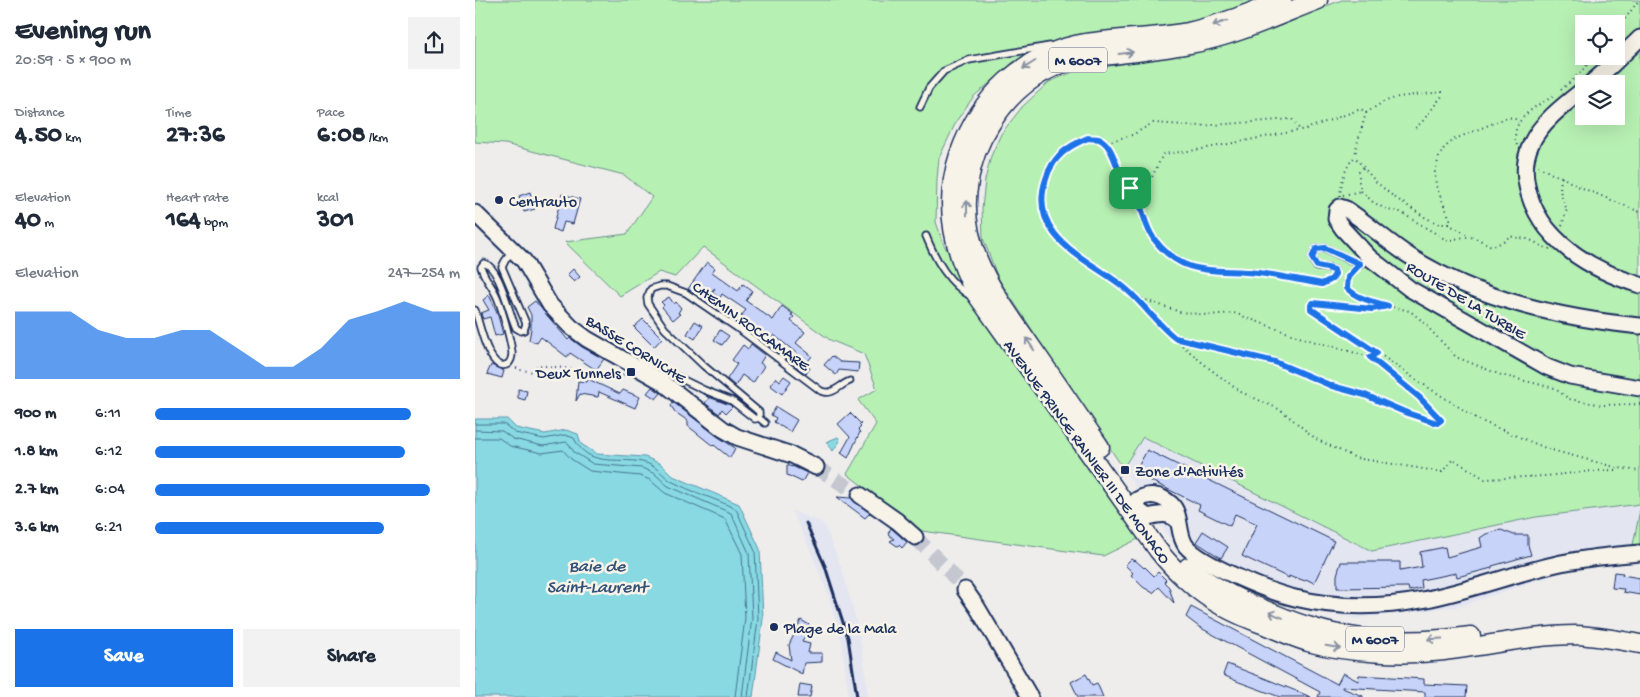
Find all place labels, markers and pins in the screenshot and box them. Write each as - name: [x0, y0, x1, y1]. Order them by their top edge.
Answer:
- pin: [1109, 167, 1151, 209]
- marker: Centrauto: [493, 194, 505, 206]
- place label: Centrauto: [509, 194, 577, 213]
- place label: Deux Tunnels: [535, 366, 622, 385]
- marker: Deux Tunnels: [625, 366, 637, 378]
- marker: Zone d'Activités: [1119, 464, 1131, 476]
- place label: Zone d'Activités: [1135, 464, 1244, 483]
- marker: Plage de la Mala: [768, 621, 780, 633]
- place label: Plage de la Mala: [783, 621, 898, 640]

